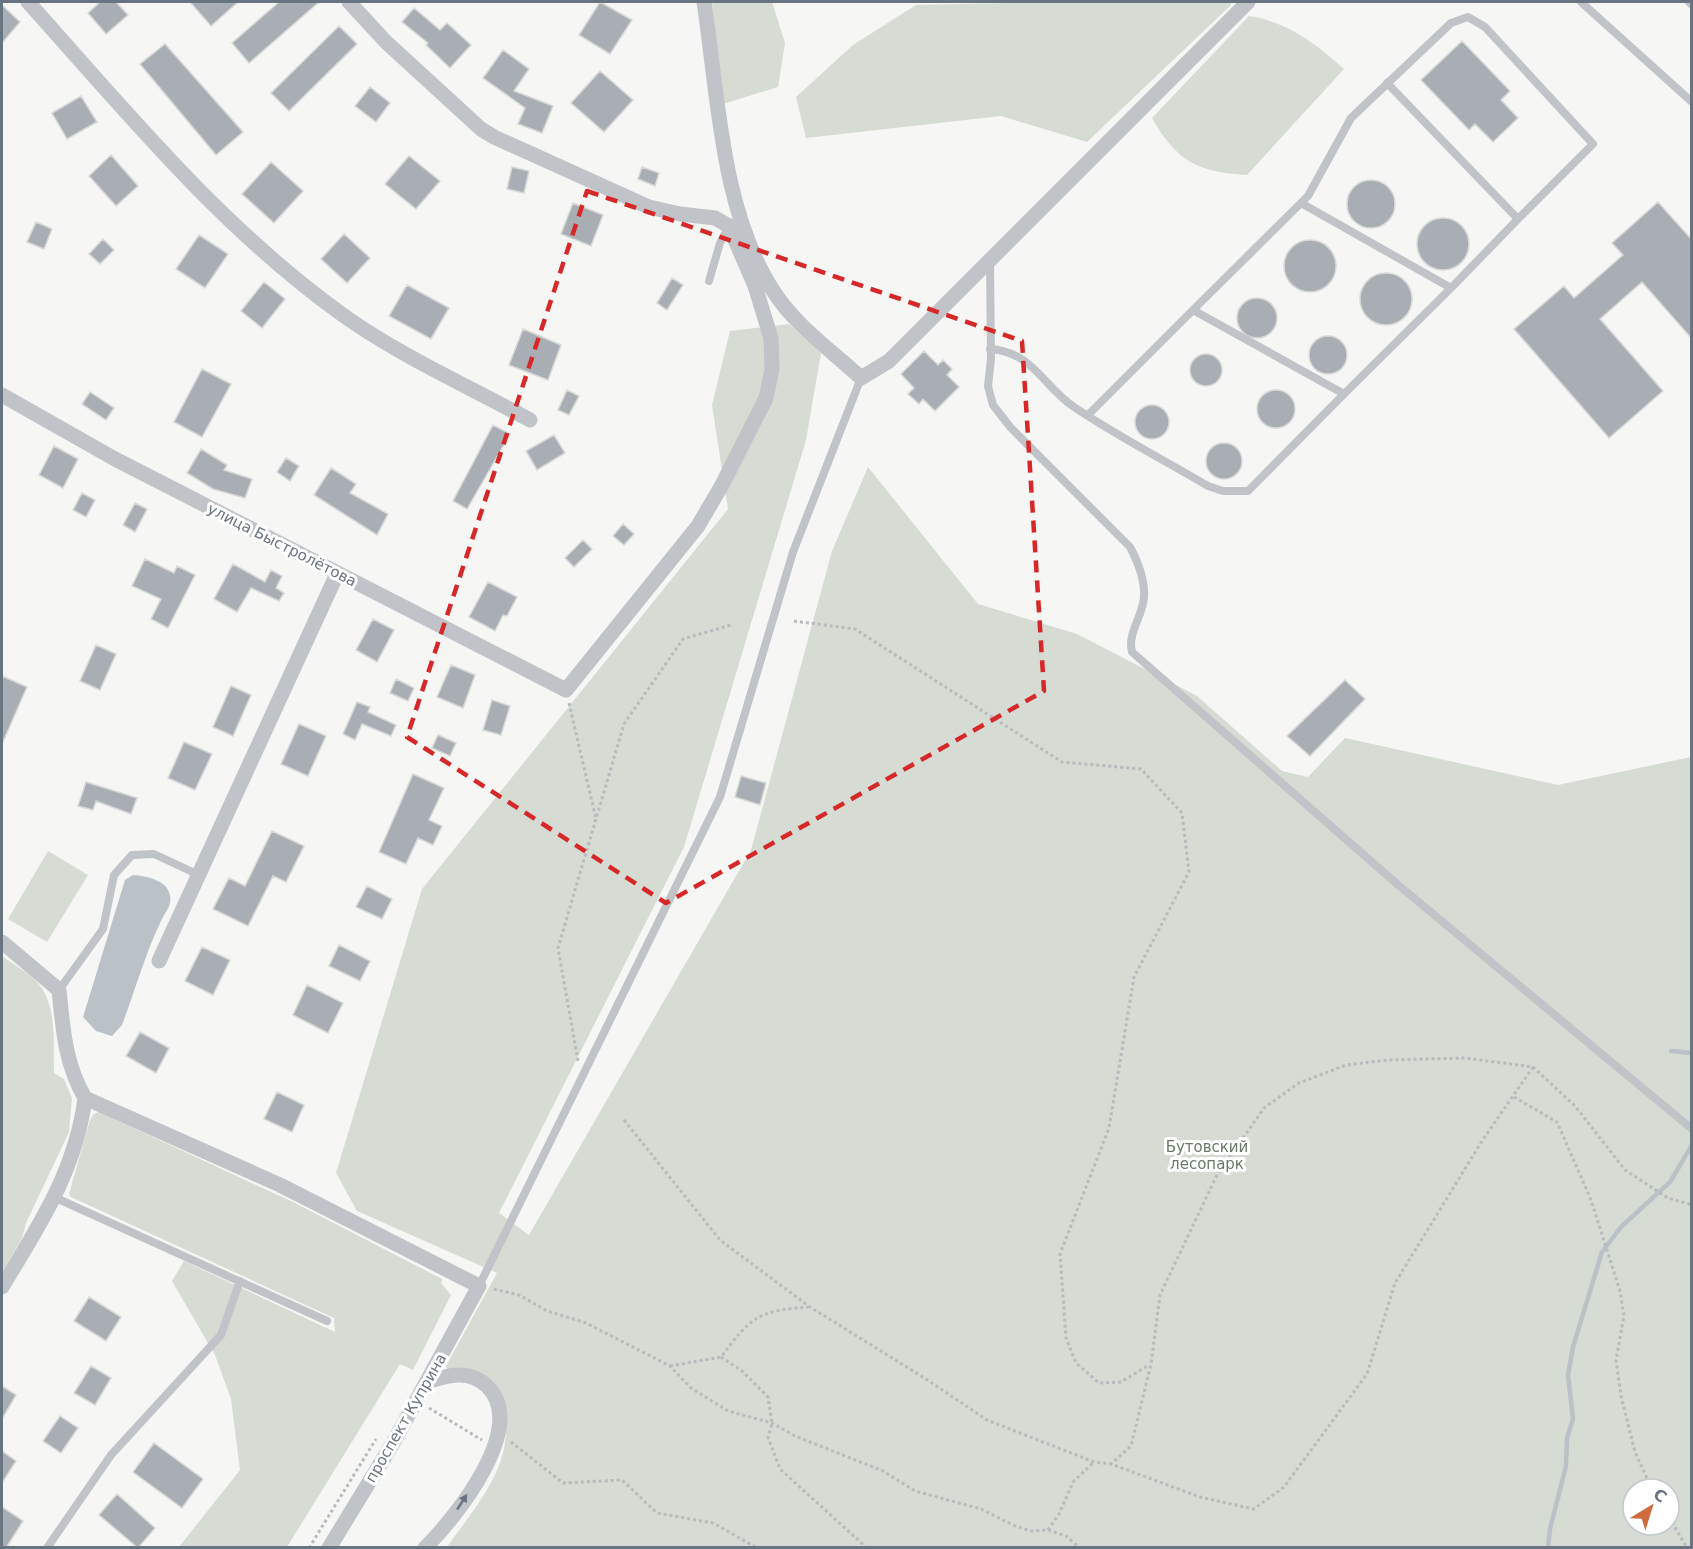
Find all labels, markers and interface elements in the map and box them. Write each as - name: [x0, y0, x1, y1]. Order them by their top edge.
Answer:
- street label: улица Быстролётова: [204, 500, 360, 590]
- park label: Бутовский лесопарк: [1166, 1138, 1248, 1173]
- street label: проспект Куприна: [362, 1350, 450, 1486]
- north arrow: [1621, 1477, 1681, 1537]
- text: С: [1649, 1484, 1670, 1507]
- one-way arrow: [457, 1494, 468, 1511]

